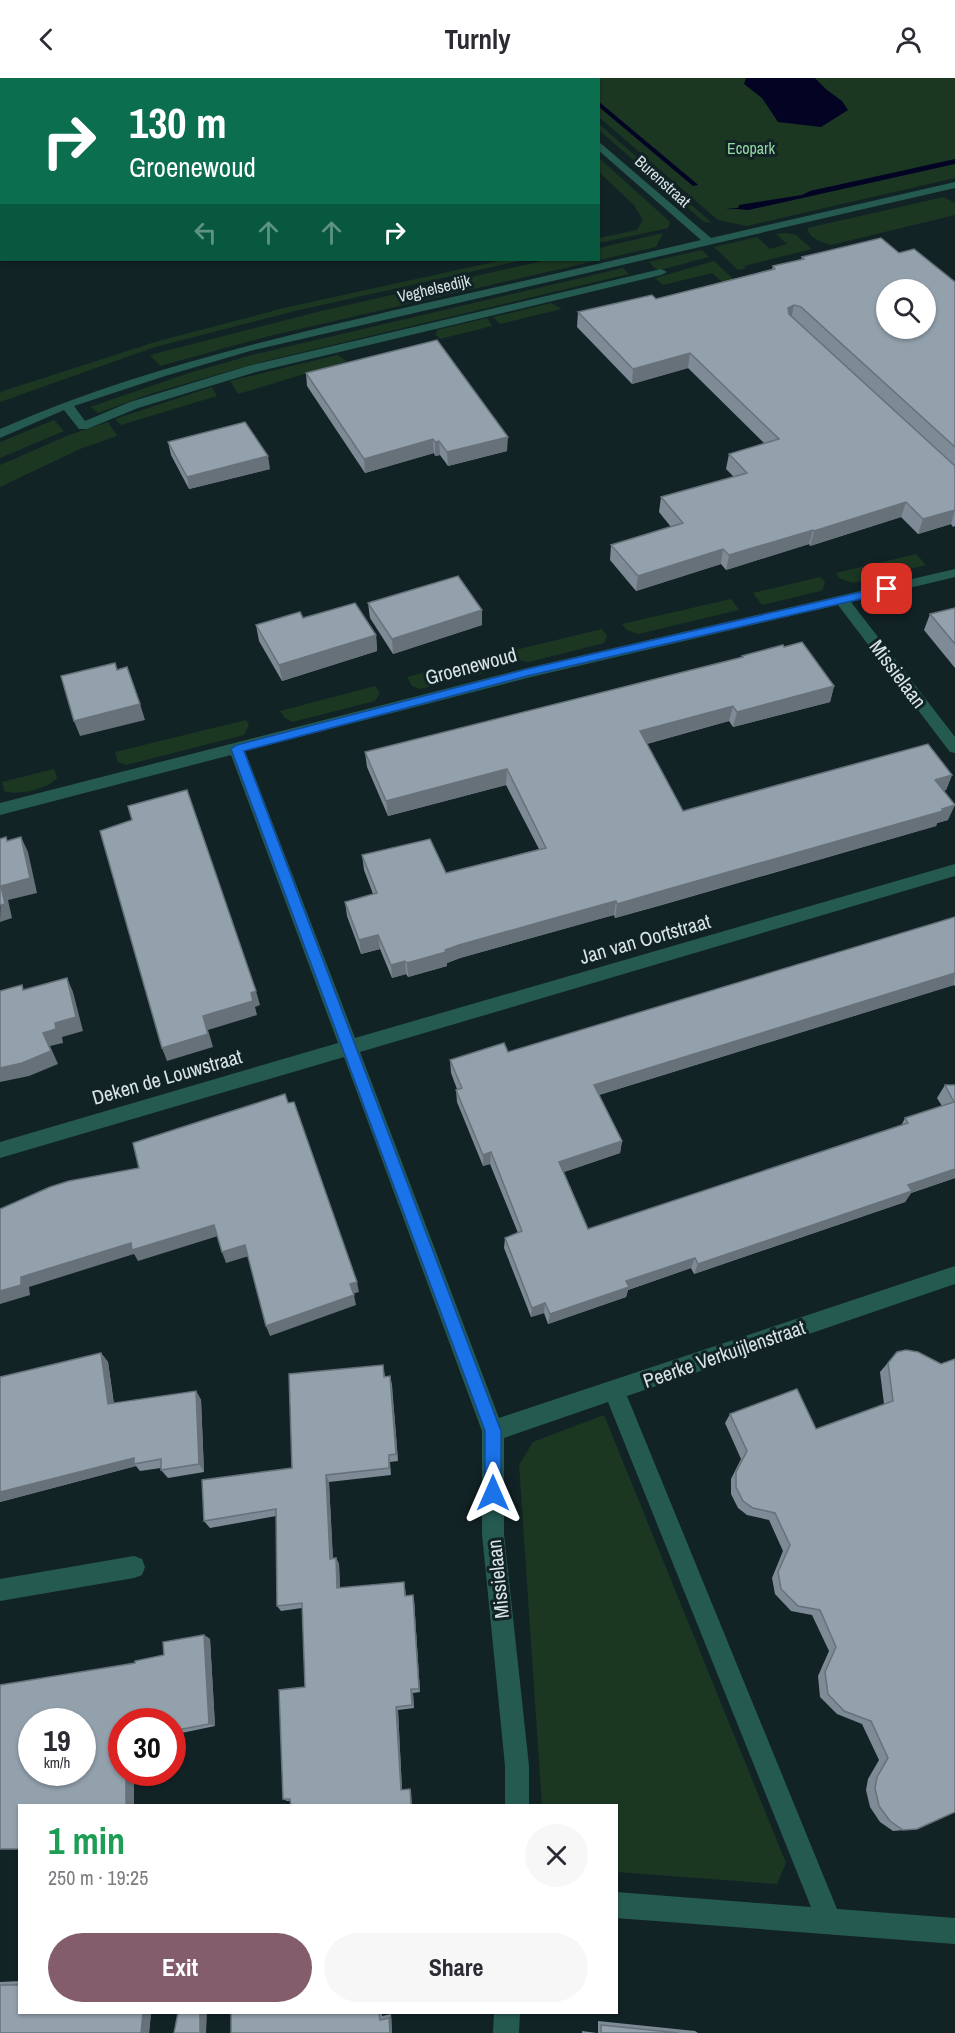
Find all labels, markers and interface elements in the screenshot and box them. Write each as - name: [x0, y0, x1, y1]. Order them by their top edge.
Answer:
- text: Turnly: [444, 21, 511, 57]
- icon: back: [30, 23, 63, 56]
- icon: person: [892, 23, 925, 56]
- text: 130 m: [129, 95, 227, 151]
- icon: right: [30, 102, 108, 180]
- park label: Ecopark: [727, 137, 775, 159]
- text: Groenewoud: [129, 149, 256, 185]
- street label: Burenstraat: [630, 150, 696, 212]
- icon: left: [189, 216, 222, 249]
- icon: ahead: [252, 216, 285, 249]
- icon: ahead: [315, 216, 348, 249]
- icon: right: [378, 216, 411, 249]
- street label: Veghelsedijk: [395, 269, 473, 307]
- map controls: [876, 279, 936, 339]
- button: search: [876, 279, 936, 339]
- pin: [861, 563, 912, 614]
- icon: arrive: [870, 572, 903, 605]
- street label: Missielaan: [864, 634, 933, 713]
- street label: Groenewoud: [422, 640, 520, 691]
- street label: Jan van Oortstraat: [576, 907, 714, 970]
- street label: Deken de Louwstraat: [89, 1042, 245, 1111]
- street label: Peerke Verkuijlenstraat: [639, 1313, 809, 1394]
- position arrow: [461, 1461, 525, 1525]
- street label: Missielaan: [480, 1538, 515, 1620]
- speed limit sign: 30: [108, 1708, 186, 1786]
- text: 19: [43, 1720, 71, 1760]
- text: km/h: [44, 1752, 70, 1773]
- text: 1 min: [48, 1817, 125, 1865]
- button: close: [525, 1824, 588, 1887]
- text: 250 m · 19:25: [48, 1864, 148, 1891]
- button: Exit: [48, 1933, 312, 2002]
- button: Share: [324, 1933, 588, 2002]

